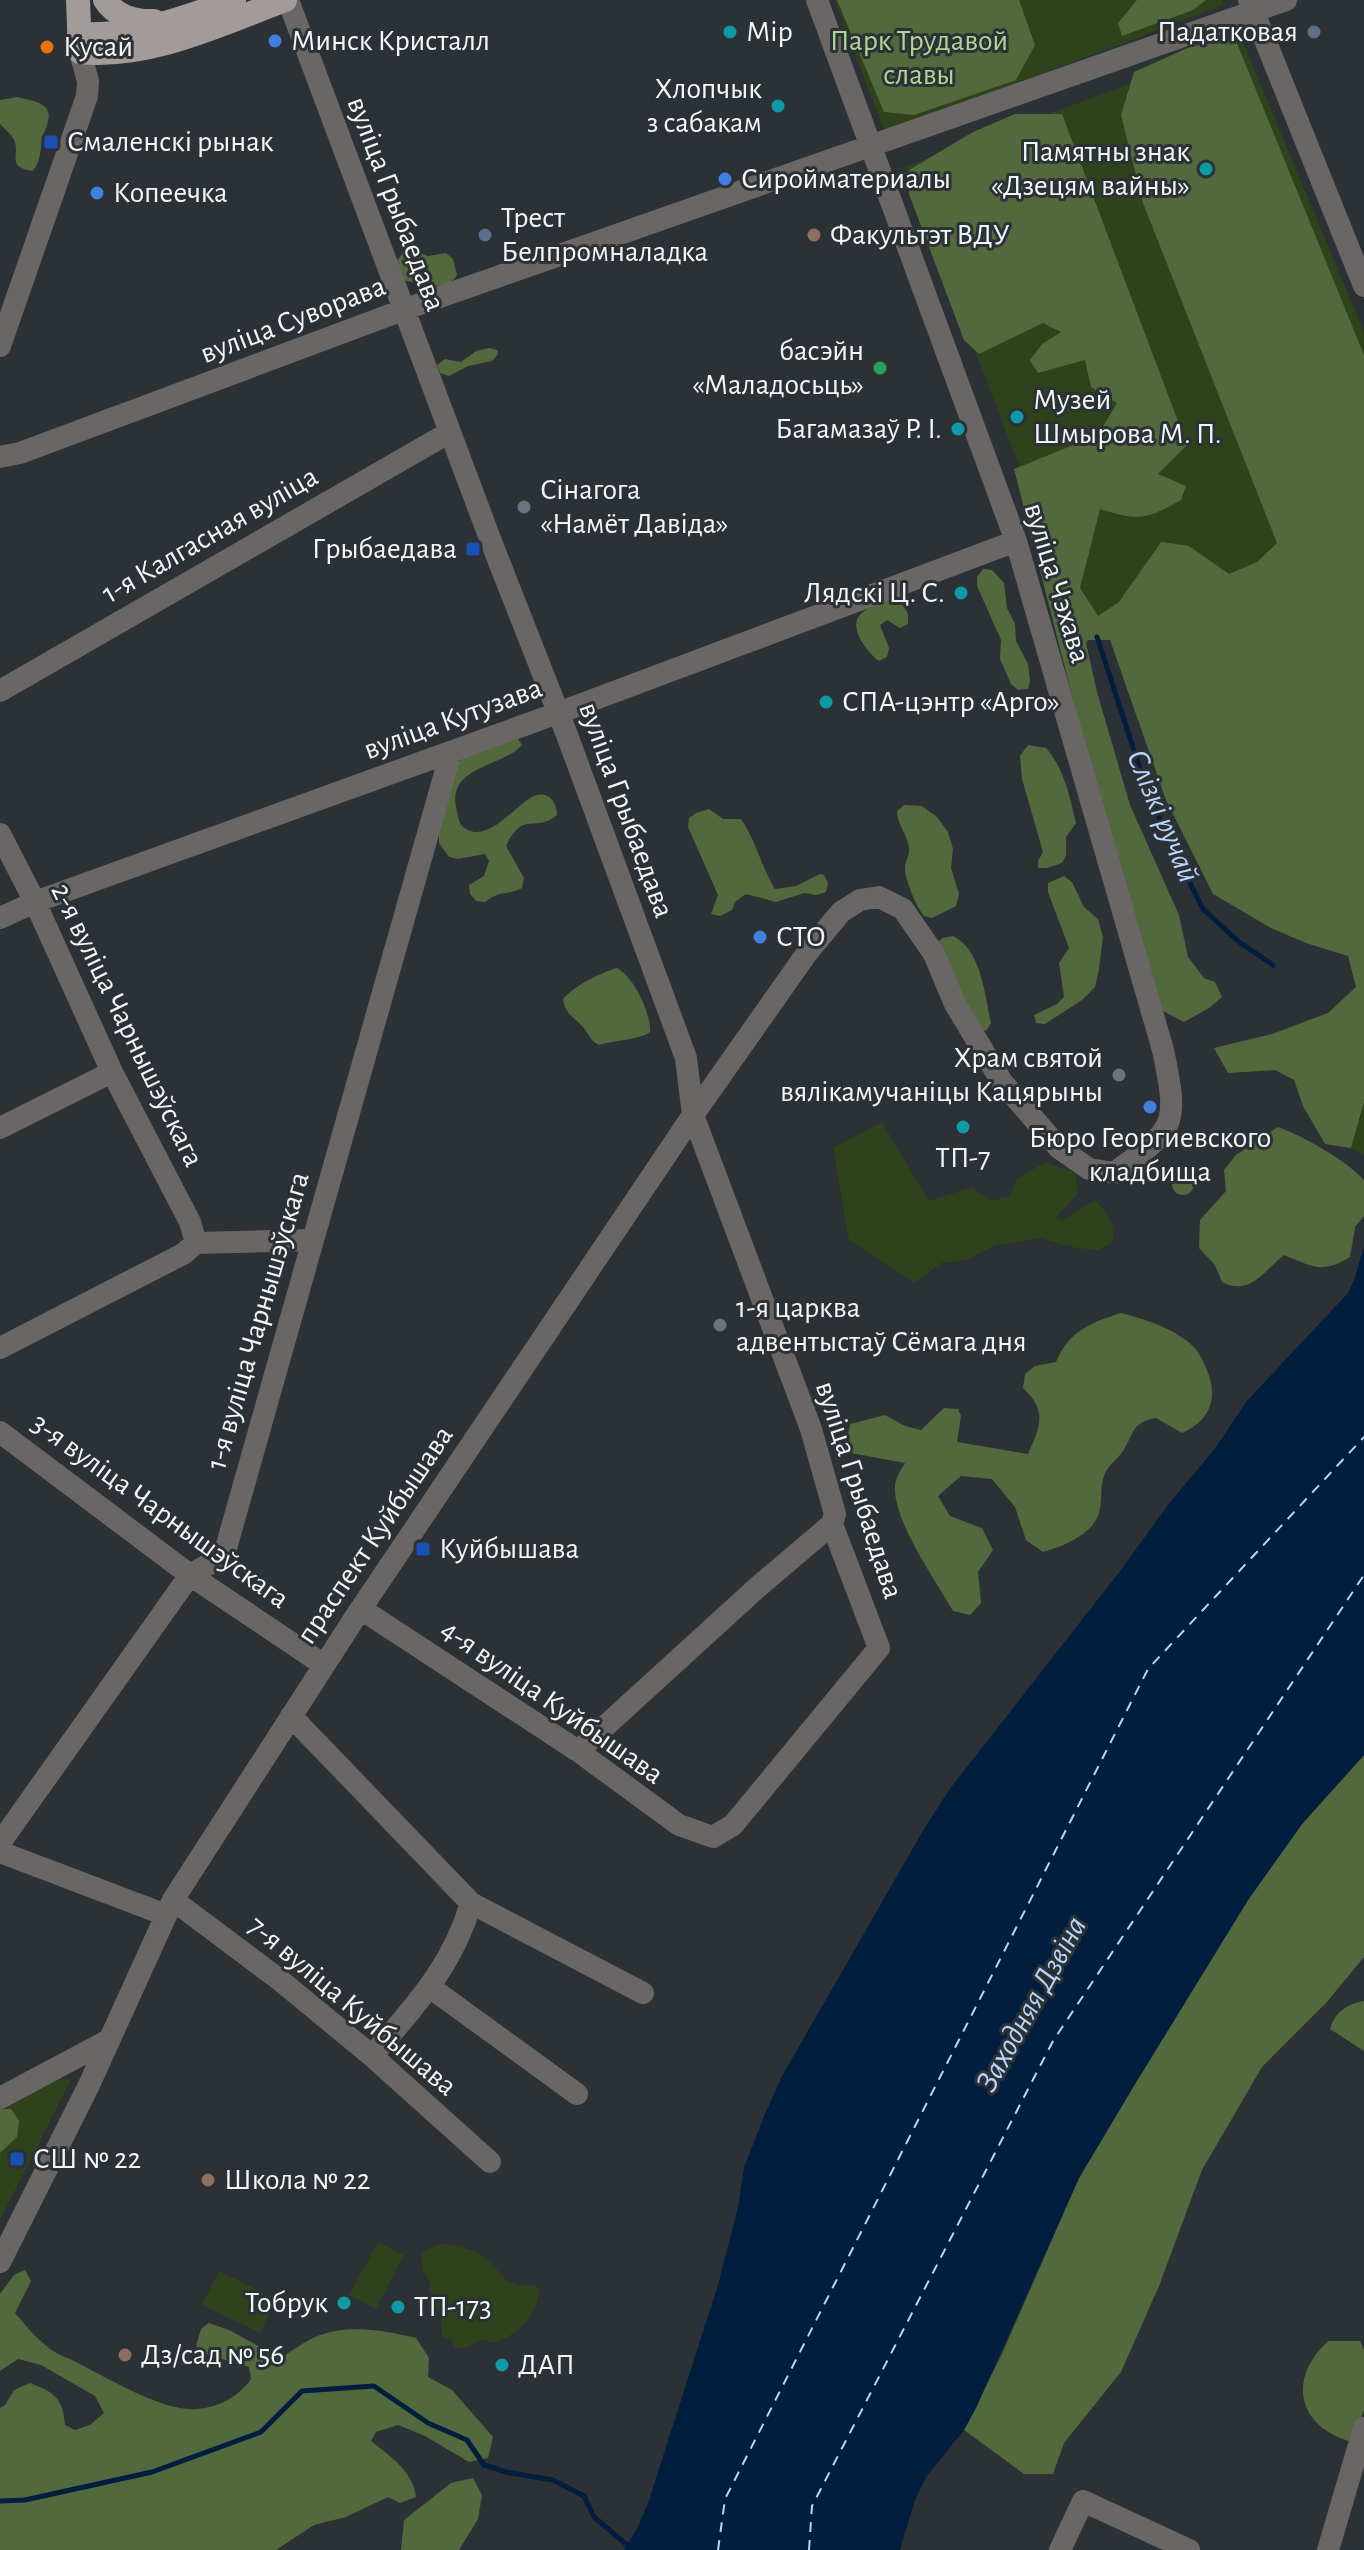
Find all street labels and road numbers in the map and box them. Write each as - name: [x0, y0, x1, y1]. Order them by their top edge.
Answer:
- street label: вуліца Грыбаедава: [341, 93, 451, 315]
- street label: вуліца Суворава: [196, 271, 390, 369]
- street label: 1-я Калгасная вуліца: [97, 461, 323, 609]
- street label: вуліца Чэхава: [1018, 499, 1096, 667]
- street label: вуліца Кутузава: [360, 673, 546, 765]
- street label: вуліца Грыбаедава: [573, 698, 679, 922]
- street label: 2-я вуліца Чарнышэўскага: [45, 878, 209, 1172]
- street label: 1-я вуліца Чарнышэўскага: [201, 1169, 315, 1473]
- street label: вуліца Грыбаедава: [810, 1378, 908, 1602]
- street label: 3-я вуліца Чарнышэўскага: [26, 1408, 294, 1614]
- street label: праспект Куйбышава: [291, 1421, 459, 1649]
- street label: 4-я вуліца Куйбышава: [435, 1614, 669, 1790]
- street label: 7-я вуліца Куйбышава: [242, 1910, 462, 2102]

